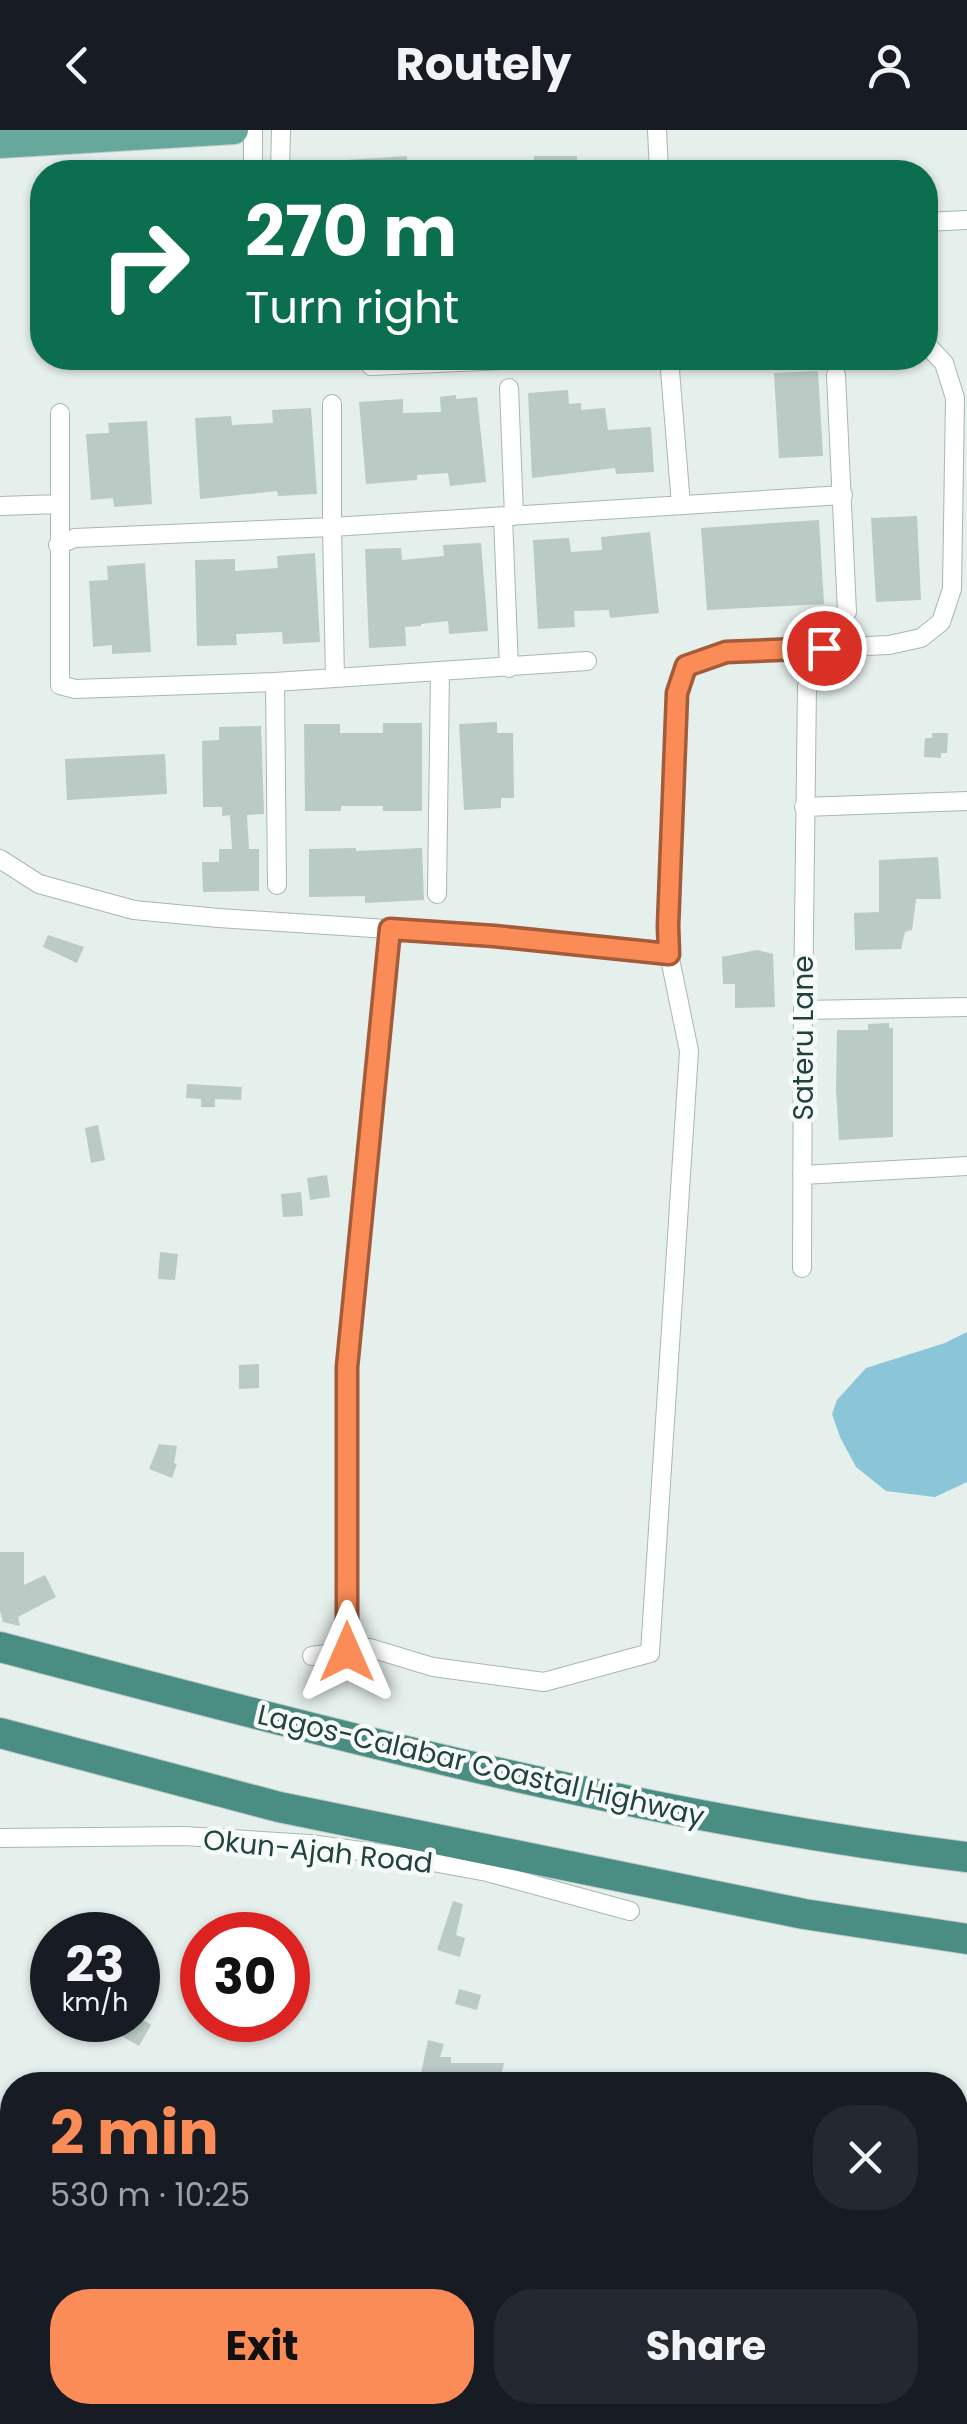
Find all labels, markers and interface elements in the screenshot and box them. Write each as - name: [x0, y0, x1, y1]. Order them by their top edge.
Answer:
- text: Routely: [395, 33, 572, 96]
- icon: back: [50, 38, 105, 93]
- icon: person: [862, 38, 917, 93]
- text: 270 m: [245, 182, 457, 281]
- icon: right: [80, 200, 210, 330]
- text: Turn right: [245, 276, 459, 339]
- pin: [782, 606, 867, 691]
- icon: arrive: [797, 621, 852, 676]
- street label: Sateru Lane: [784, 955, 823, 1121]
- position arrow: [295, 1600, 399, 1704]
- street label: Lagos-Calabar Coastal Highway: [254, 1695, 708, 1836]
- street label: Okun-Ajah Road: [201, 1820, 435, 1883]
- speed limit sign: 30: [180, 1912, 310, 2042]
- text: 23: [66, 1929, 124, 2000]
- text: km/h: [62, 1985, 128, 2020]
- text: 2 min: [50, 2091, 219, 2175]
- button: close: [813, 2105, 918, 2210]
- text: 530 m · 10:25: [50, 2172, 250, 2217]
- button: Exit: [50, 2289, 474, 2404]
- button: Share: [494, 2289, 918, 2404]

